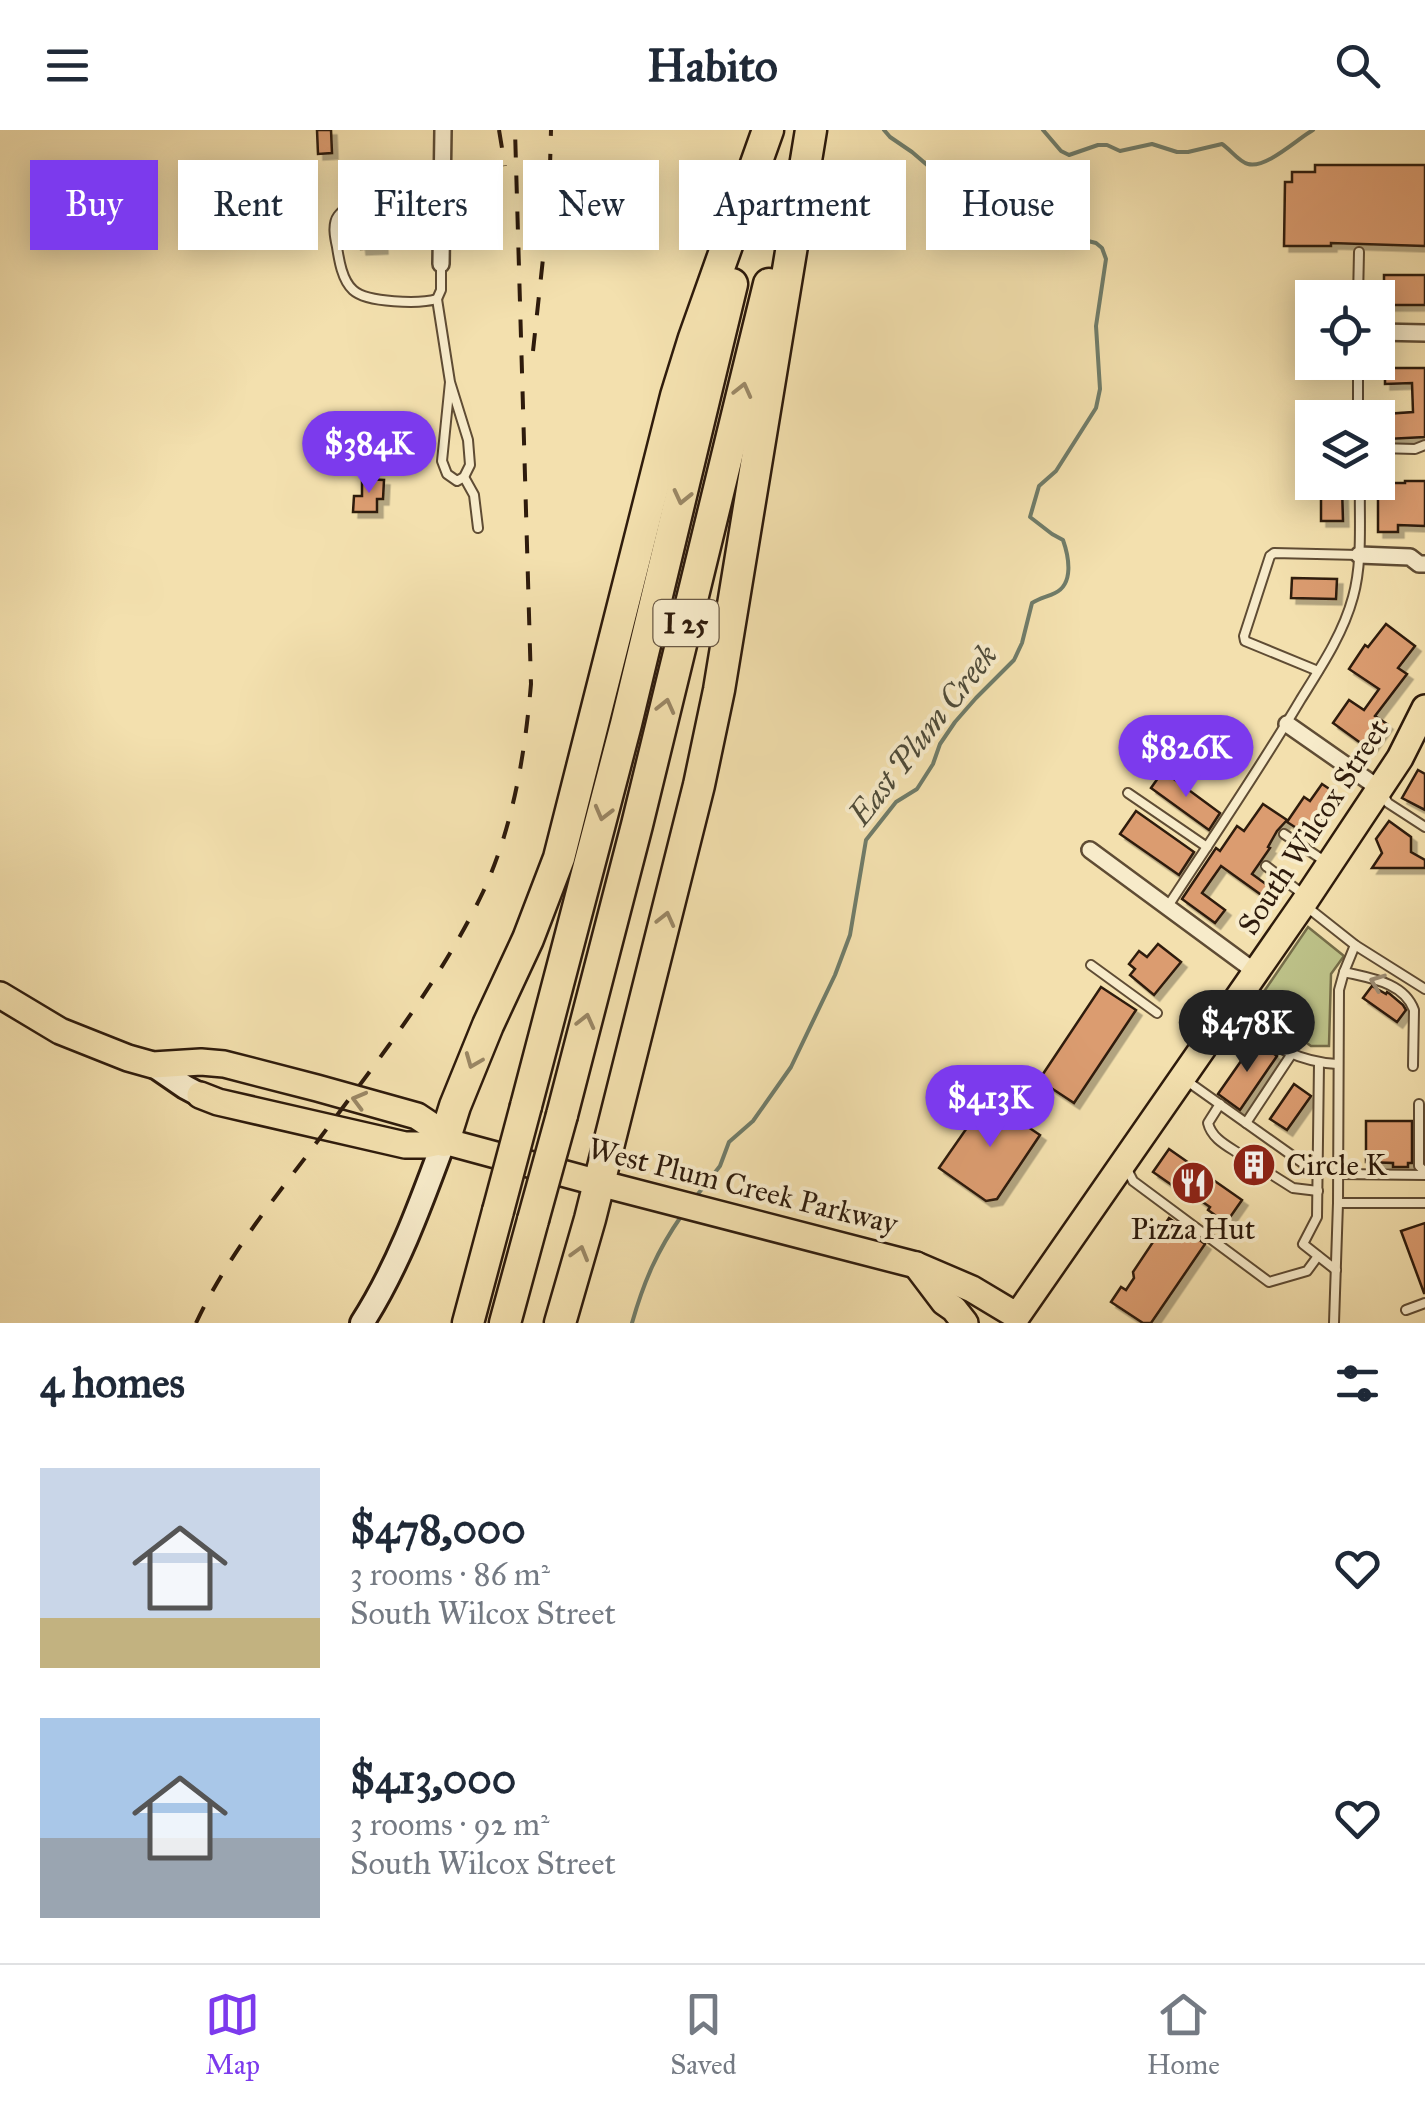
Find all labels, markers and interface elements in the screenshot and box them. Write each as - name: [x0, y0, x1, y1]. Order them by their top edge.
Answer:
- icon: menu: [40, 38, 95, 93]
- text: Habito: [647, 38, 778, 93]
- icon: search: [1330, 38, 1385, 93]
- chip: Buy: [30, 160, 158, 250]
- chip: Rent: [178, 160, 318, 250]
- chip: Filters: [338, 160, 503, 250]
- chip: New: [523, 160, 659, 250]
- chip: Apartment: [679, 160, 906, 250]
- chip: House: [926, 160, 1090, 250]
- map controls: [1295, 280, 1395, 500]
- button: locate: [1295, 280, 1395, 380]
- one-way arrow: [731, 382, 752, 399]
- button: layers: [1295, 400, 1395, 500]
- pin: $384K: [299, 411, 439, 496]
- text: $384K: [324, 424, 414, 463]
- one-way arrow: [673, 488, 694, 505]
- road number: I 25: [654, 600, 718, 646]
- water label: East Plum Creek: [840, 637, 1006, 834]
- one-way arrow: [654, 698, 675, 715]
- street label: South Wilcox Street: [1230, 712, 1396, 941]
- pin: $826K: [1116, 715, 1256, 800]
- text: $826K: [1140, 728, 1232, 767]
- one-way arrow: [593, 803, 614, 821]
- one-way arrow: [654, 911, 675, 928]
- one-way arrow: [1369, 974, 1387, 994]
- pin: $478K: [1177, 990, 1317, 1075]
- text: $478K: [1201, 1003, 1293, 1042]
- one-way arrow: [574, 1013, 595, 1030]
- one-way arrow: [465, 1051, 485, 1069]
- pin: $413K: [920, 1065, 1060, 1150]
- text: $413K: [947, 1078, 1033, 1117]
- one-way arrow: [351, 1090, 368, 1111]
- street label: West Plum Creek Parkway: [585, 1130, 902, 1242]
- building icon: Circle K: [1231, 1142, 1277, 1188]
- place label: Circle K: [1286, 1147, 1387, 1183]
- restaurant icon: Pizza Hut: [1170, 1160, 1216, 1206]
- place label: Pizza Hut: [1131, 1211, 1256, 1247]
- one-way arrow: [568, 1245, 589, 1262]
- icon: filters: [1330, 1356, 1385, 1411]
- text: 4 homes: [40, 1357, 185, 1409]
- text: $478,000: [350, 1503, 526, 1555]
- icon: home: [120, 1508, 240, 1628]
- icon: heart: [1330, 1541, 1385, 1596]
- text: 3 rooms · 86 m²: [350, 1555, 550, 1594]
- text: South Wilcox Street: [350, 1594, 616, 1633]
- text: $413,000: [350, 1753, 516, 1805]
- icon: home: [120, 1758, 240, 1878]
- icon: heart: [1330, 1791, 1385, 1846]
- text: 3 rooms · 92 m²: [350, 1805, 550, 1844]
- text: South Wilcox Street: [350, 1844, 616, 1883]
- tab: Map: [205, 1987, 260, 2082]
- tab: Saved: [670, 1987, 737, 2082]
- tab: Home: [1147, 1987, 1220, 2082]

